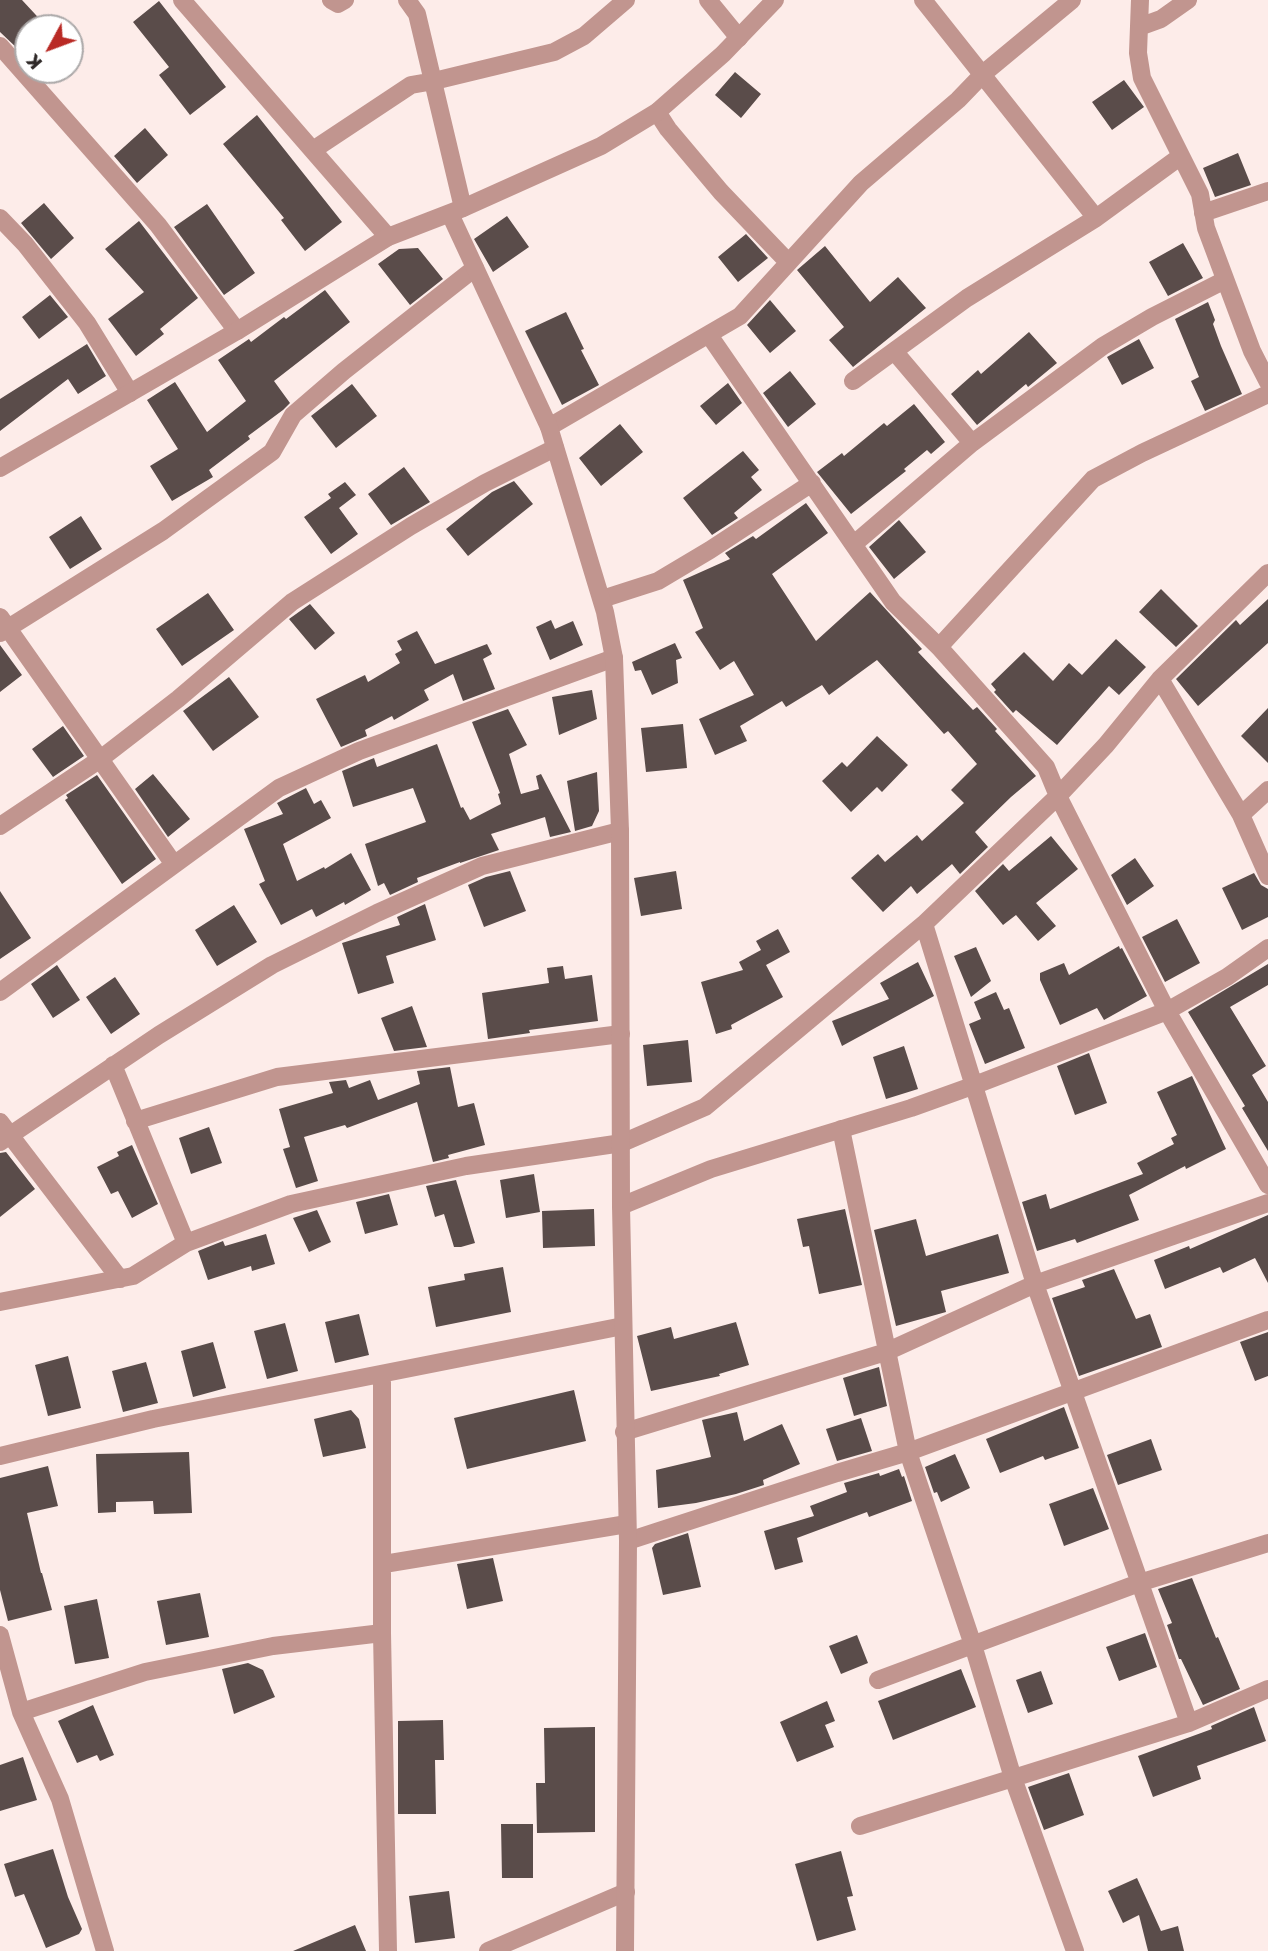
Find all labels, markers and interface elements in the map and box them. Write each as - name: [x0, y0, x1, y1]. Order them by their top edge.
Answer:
- north arrow: [14, 14, 84, 84]
- text: K: [21, 49, 47, 74]

